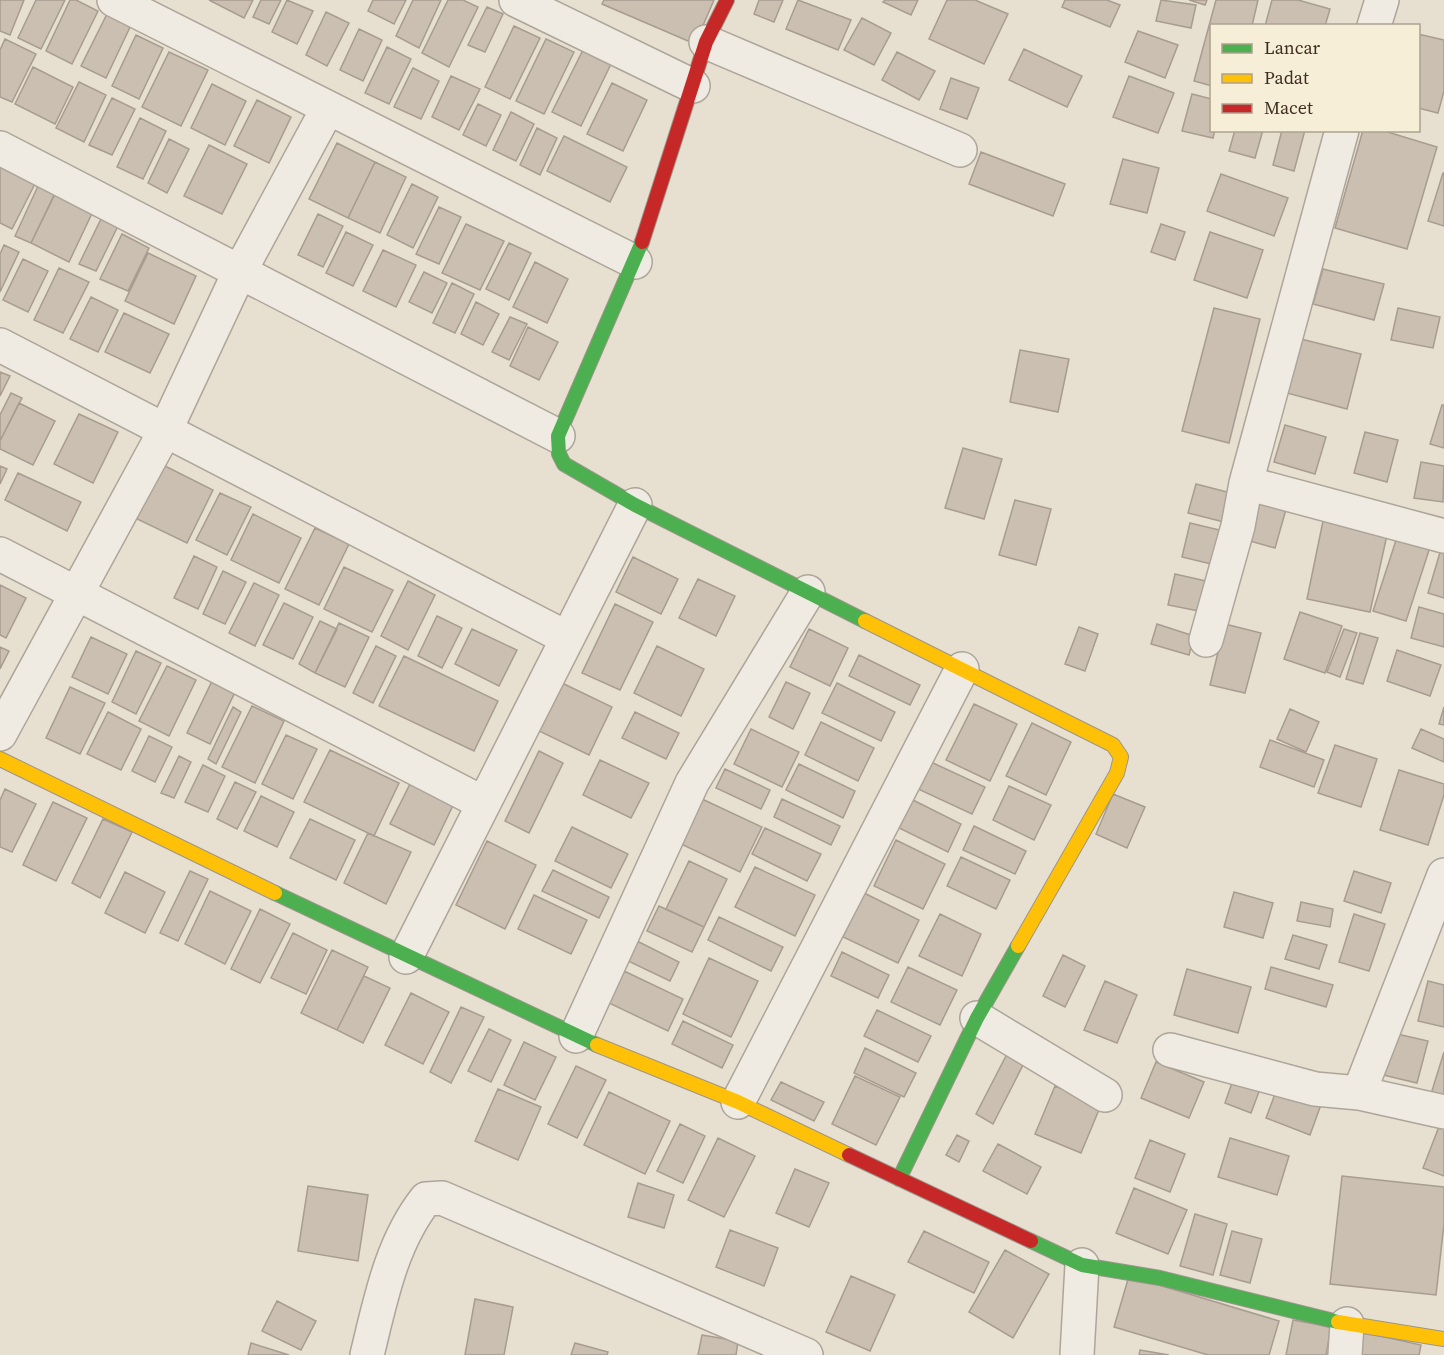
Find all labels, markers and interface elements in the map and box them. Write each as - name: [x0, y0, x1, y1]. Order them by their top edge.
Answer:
- legend: [1210, 24, 1420, 132]
- text: Lancar: [1264, 35, 1321, 60]
- text: Padat: [1264, 65, 1309, 90]
- text: Macet: [1264, 95, 1313, 120]

